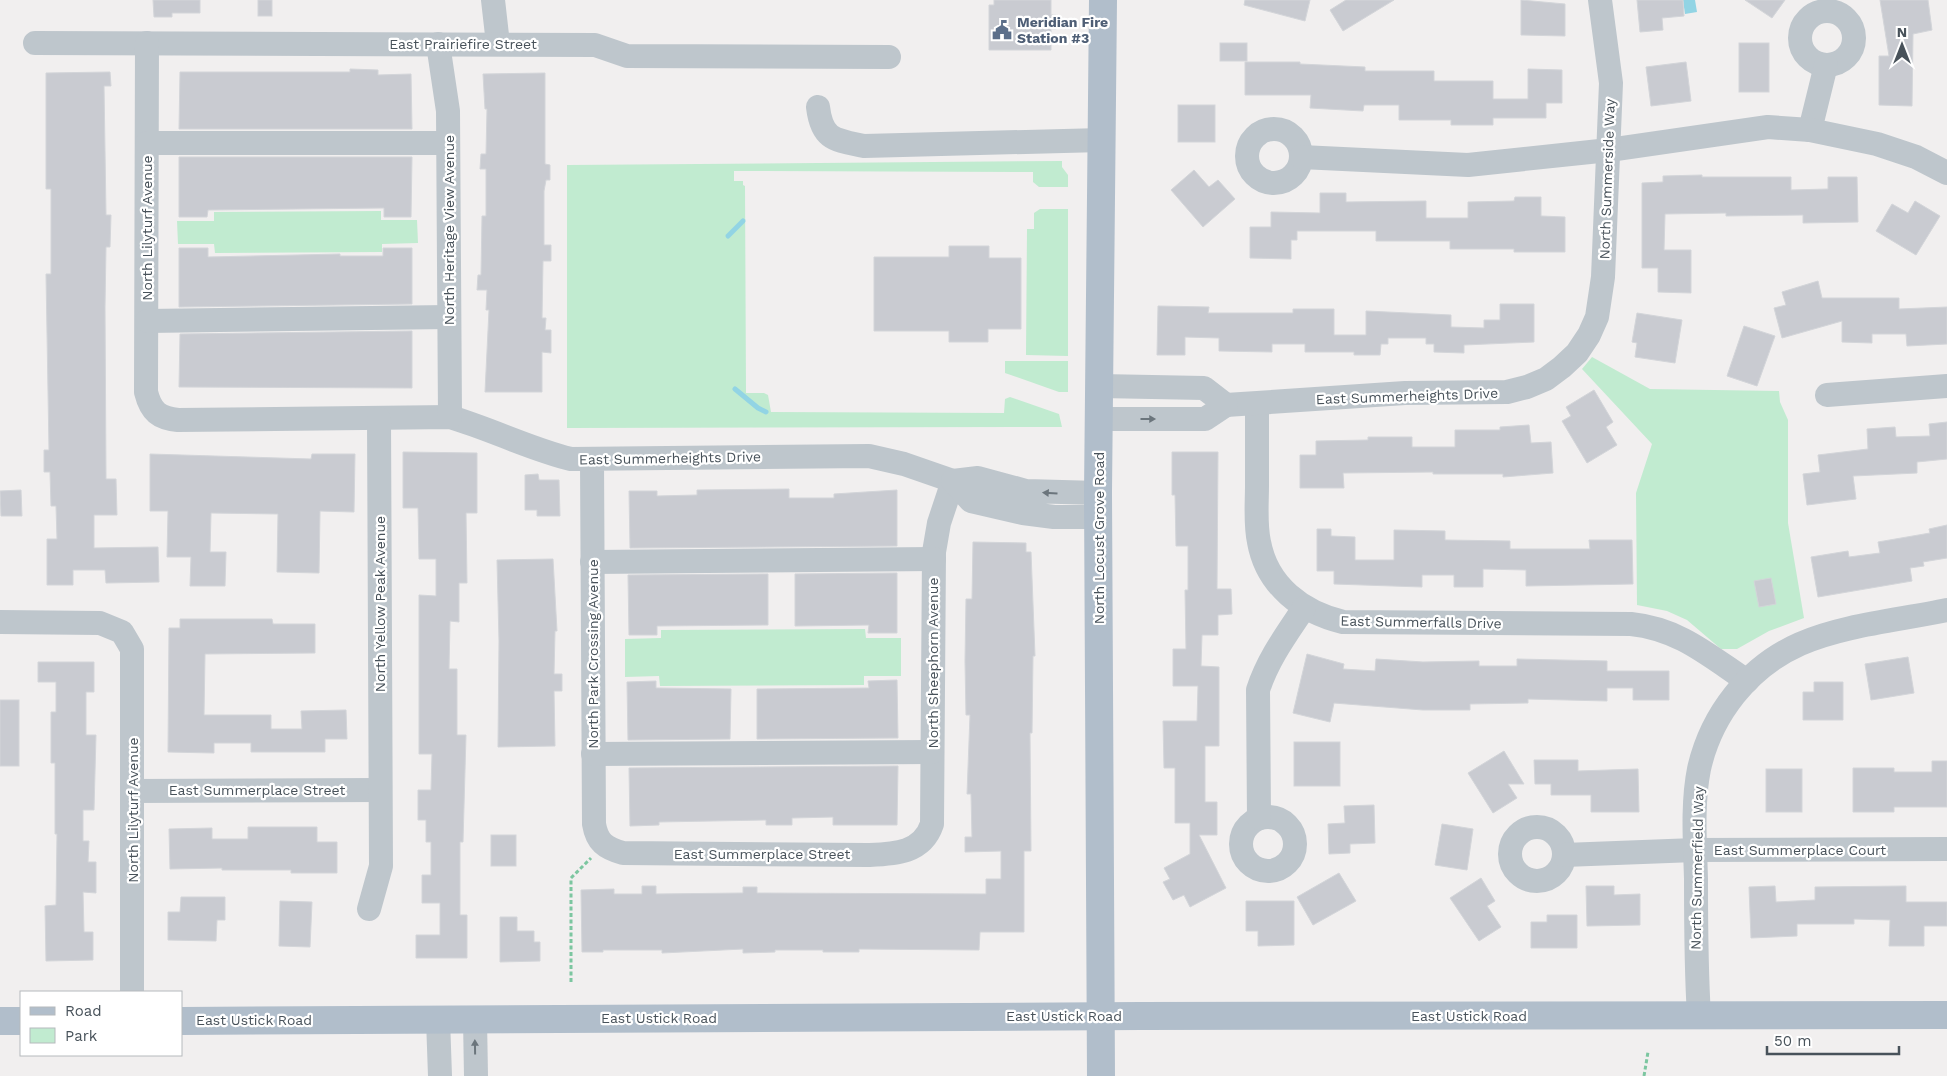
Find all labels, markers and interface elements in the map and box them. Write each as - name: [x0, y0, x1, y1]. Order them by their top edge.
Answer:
- place label: Meridian Fire Station #3: [1017, 14, 1108, 46]
- public building icon: Meridian Fire Station #3: [991, 19, 1013, 41]
- north arrow: [1877, 20, 1927, 70]
- text: N: [1897, 24, 1907, 40]
- street label: East Prairiefire Street: [389, 36, 537, 52]
- street label: North Summerside Way: [1596, 98, 1618, 260]
- street label: North Heritage View Avenue: [441, 135, 457, 325]
- street label: North Lilyturf Avenue: [139, 155, 155, 301]
- street label: East Summerheights Drive: [1316, 385, 1498, 407]
- one-way arrow: [1140, 415, 1156, 423]
- street label: East Summerheights Drive: [579, 448, 761, 468]
- street label: North Locust Grove Road: [1091, 452, 1107, 624]
- one-way arrow: [1041, 488, 1057, 496]
- street label: North Yellow Peak Avenue: [372, 516, 388, 692]
- street label: North Park Crossing Avenue: [585, 559, 601, 749]
- street label: North Sheephorn Avenue: [925, 578, 941, 748]
- street label: East Summerfalls Drive: [1340, 613, 1502, 631]
- street label: North Lilyturf Avenue: [125, 737, 141, 883]
- street label: East Summerplace Street: [169, 782, 345, 798]
- street label: North Summerfield Way: [1688, 785, 1706, 950]
- street label: East Summerplace Court: [1714, 842, 1886, 858]
- street label: East Summerplace Street: [674, 846, 850, 862]
- legend: [20, 991, 182, 1056]
- text: Road: [65, 1002, 102, 1020]
- street label: East Ustick Road: [1006, 1008, 1122, 1024]
- street label: East Ustick Road: [1411, 1008, 1527, 1024]
- street label: East Ustick Road: [601, 1010, 717, 1026]
- street label: East Ustick Road: [196, 1012, 312, 1028]
- scale bar: [1767, 1024, 1900, 1056]
- text: Park: [65, 1027, 98, 1045]
- text: 50 m: [1774, 1032, 1811, 1050]
- one-way arrow: [471, 1039, 479, 1055]

